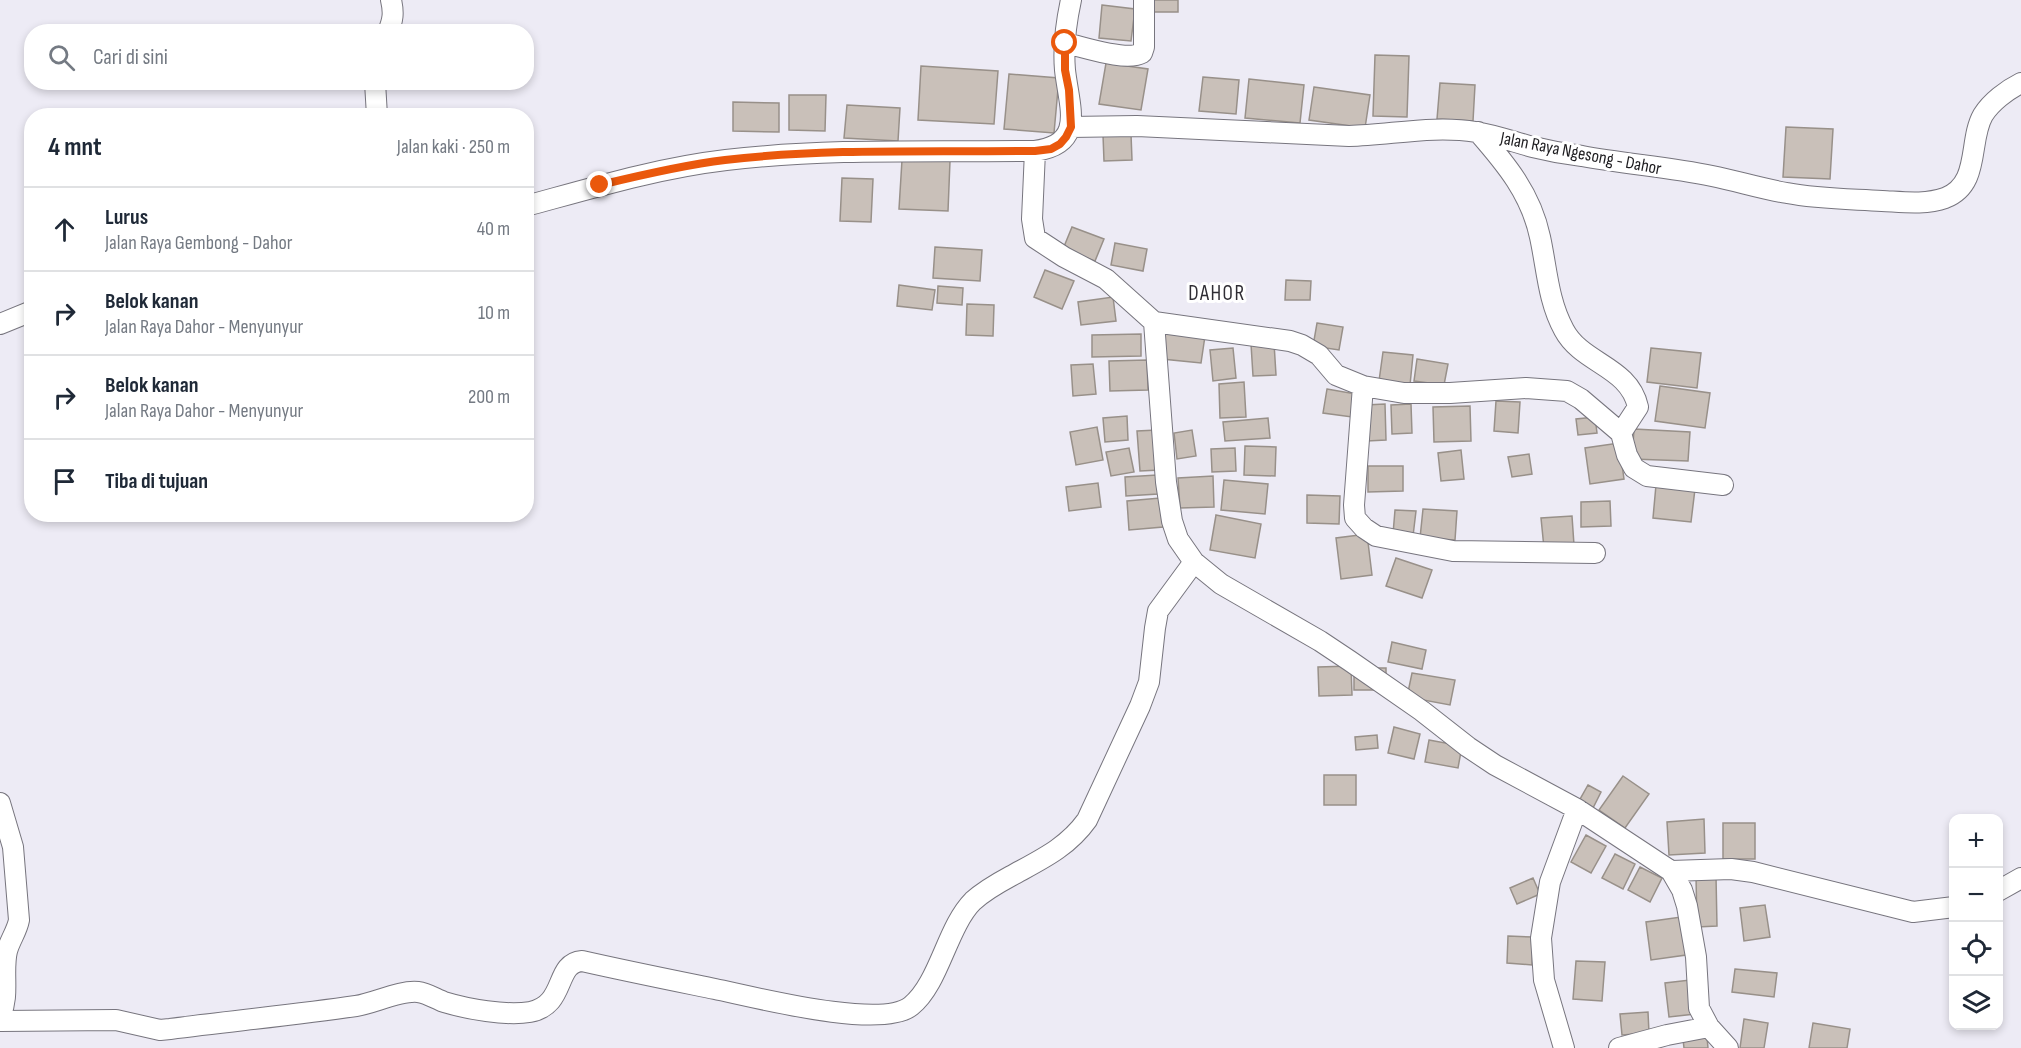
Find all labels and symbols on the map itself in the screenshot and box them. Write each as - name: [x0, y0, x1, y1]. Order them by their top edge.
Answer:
- route start: [1051, 29, 1077, 55]
- street label: Jalan Raya Ngesong - Dahor: [1498, 127, 1663, 179]
- route end: [586, 171, 612, 197]
- district label: DAHOR: [1188, 281, 1246, 306]

